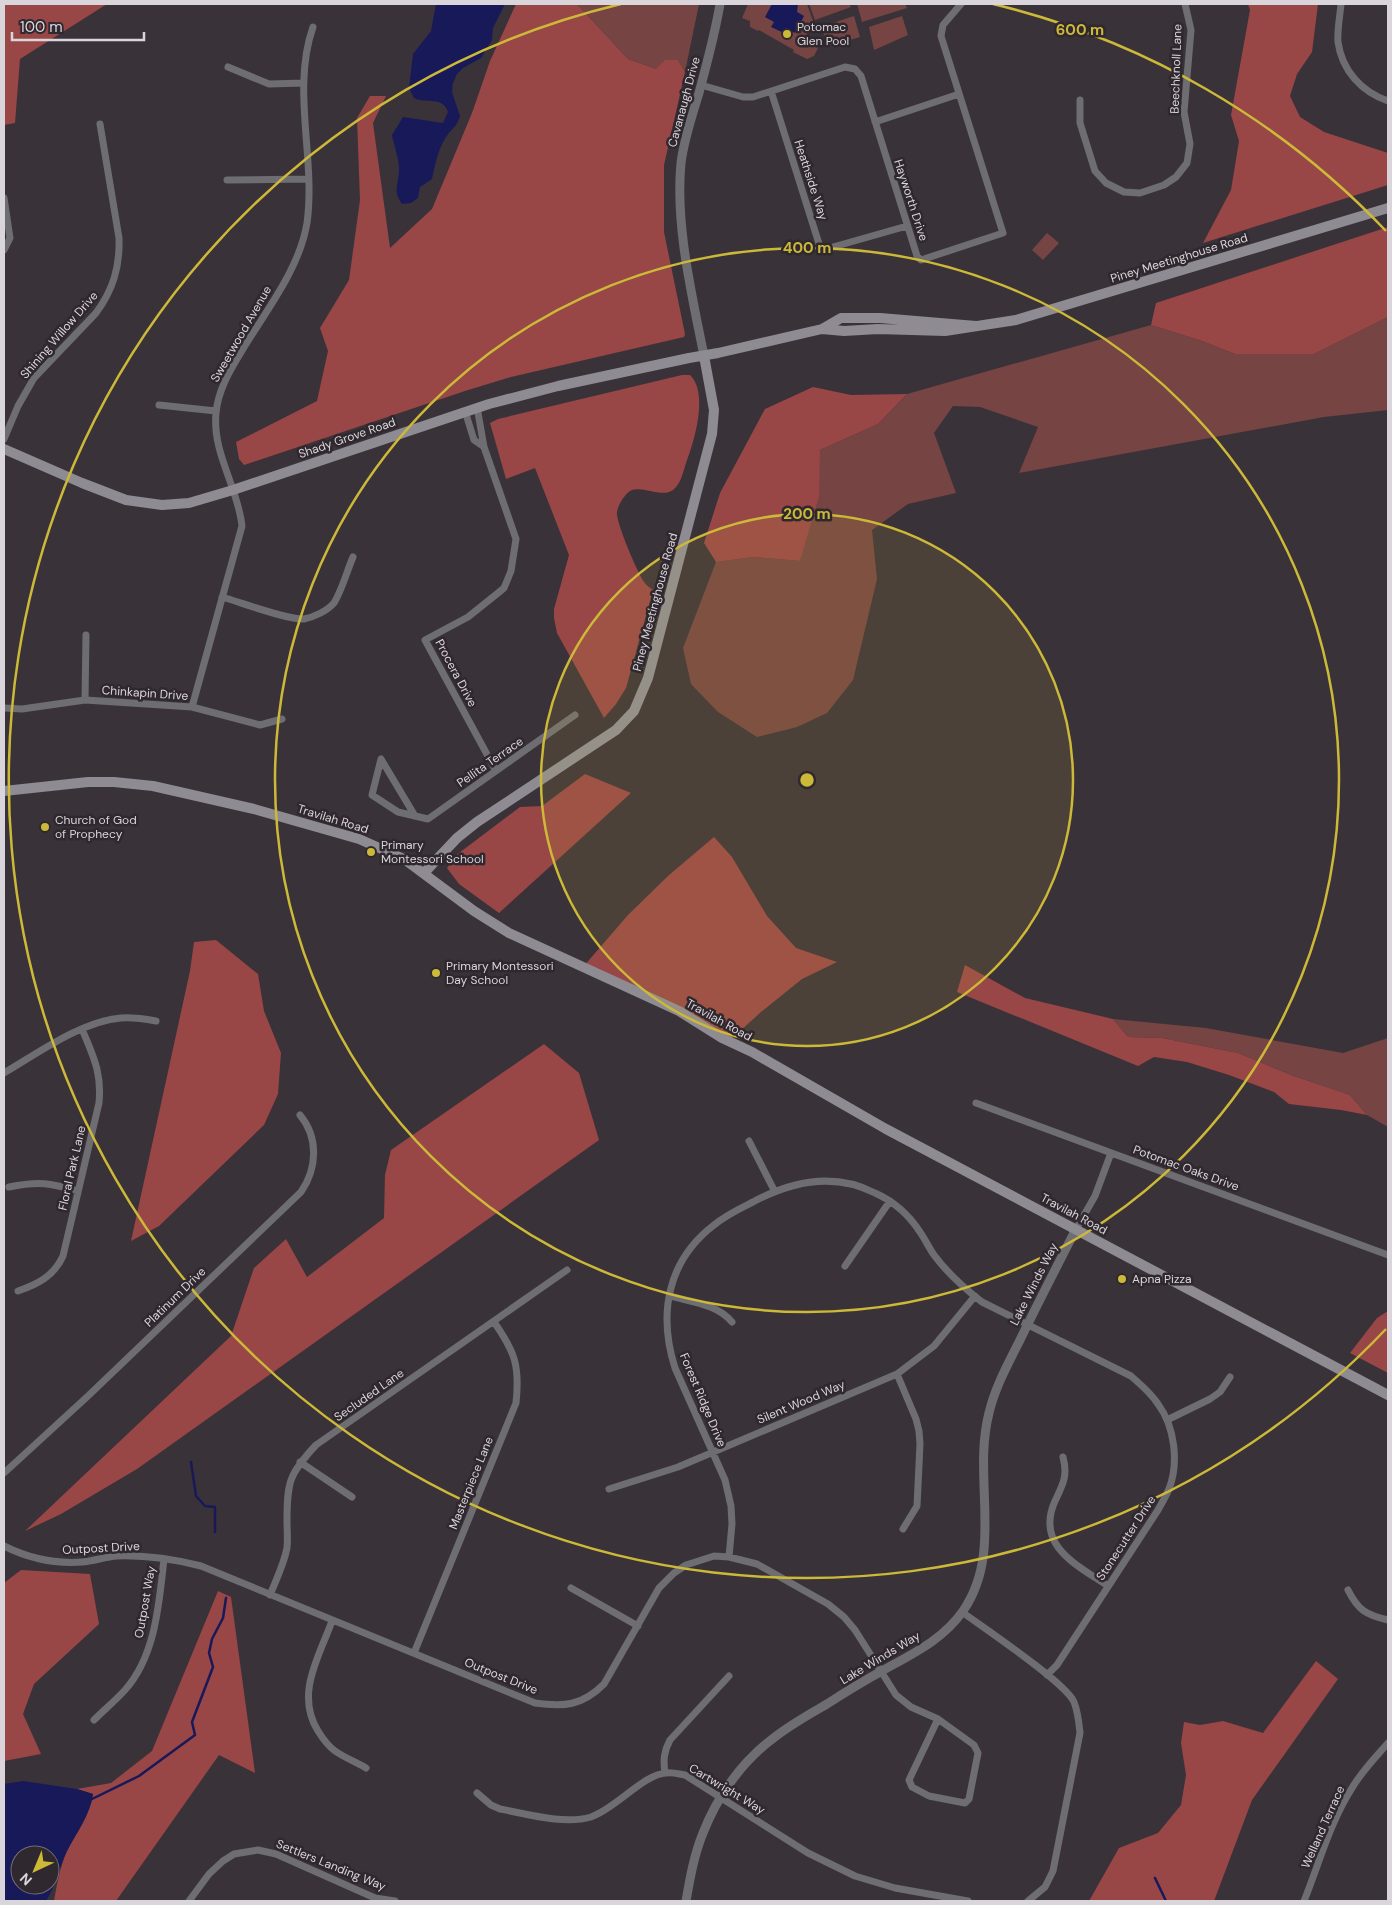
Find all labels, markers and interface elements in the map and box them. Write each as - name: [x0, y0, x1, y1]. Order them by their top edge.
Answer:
- scale bar: [12, 10, 145, 42]
- text: 100 m: [20, 17, 63, 37]
- place label: Potomac Glen Pool: [797, 19, 849, 49]
- text: 600 m: [1056, 20, 1104, 40]
- street label: Beechknoll Lane: [1166, 24, 1186, 114]
- marker: Potomac Glen Pool: [781, 28, 793, 40]
- street label: Cavanaugh Drive: [664, 55, 704, 149]
- street label: Heathside Way: [790, 138, 832, 222]
- street label: Hayworth Drive: [890, 157, 932, 243]
- street label: Piney Meetinghouse Road: [1108, 229, 1250, 287]
- text: 400 m: [783, 238, 831, 258]
- street label: Sweetwood Avenue: [207, 283, 275, 385]
- street label: Shining Willow Drive: [17, 288, 101, 382]
- street label: Shady Grove Road: [296, 414, 398, 462]
- text: 200 m: [783, 504, 831, 524]
- street label: Piney Meetinghouse Road: [629, 531, 681, 673]
- street label: Procera Drive: [431, 636, 481, 710]
- street label: Chinkapin Drive: [101, 682, 189, 704]
- street label: Pellita Terrace: [454, 733, 527, 791]
- centre of rings: [798, 771, 816, 789]
- street label: Travilah Road: [296, 801, 370, 837]
- place label: Church of God of Prophecy: [55, 812, 137, 842]
- marker: Church of God of Prophecy: [39, 821, 51, 833]
- place label: Primary Montessori School: [381, 837, 484, 867]
- marker: Primary Montessori School: [365, 846, 377, 858]
- place label: Primary Montessori Day School: [446, 958, 554, 988]
- marker: Primary Montessori Day School: [430, 967, 442, 979]
- street label: Travilah Road: [683, 995, 755, 1045]
- street label: Floral Park Lane: [54, 1124, 90, 1212]
- street label: Potomac Oaks Drive: [1131, 1141, 1241, 1195]
- street label: Travilah Road: [1038, 1190, 1110, 1238]
- street label: Lake Winds Way: [1006, 1240, 1062, 1328]
- street label: Platinum Drive: [141, 1263, 209, 1330]
- place label: Apna Pizza: [1132, 1271, 1191, 1287]
- marker: Apna Pizza: [1116, 1273, 1128, 1285]
- street label: Forest Ridge Drive: [676, 1351, 730, 1449]
- street label: Secluded Lane: [331, 1365, 407, 1425]
- street label: Silent Wood Way: [755, 1376, 848, 1428]
- street label: Masterpiece Lane: [445, 1434, 497, 1532]
- street label: Stonecutter Drive: [1093, 1492, 1160, 1584]
- street label: Outpost Drive: [62, 1538, 140, 1558]
- street label: Outpost Way: [131, 1564, 159, 1639]
- street label: Lake Winds Way: [837, 1628, 923, 1688]
- street label: Outpost Drive: [462, 1654, 540, 1698]
- street label: Cartwright Way: [686, 1760, 768, 1818]
- street label: Welland Terrace: [1298, 1783, 1348, 1871]
- street label: Settlers Landing Way: [274, 1836, 389, 1894]
- north arrow: [10, 1845, 60, 1895]
- text: N: [16, 1869, 36, 1889]

